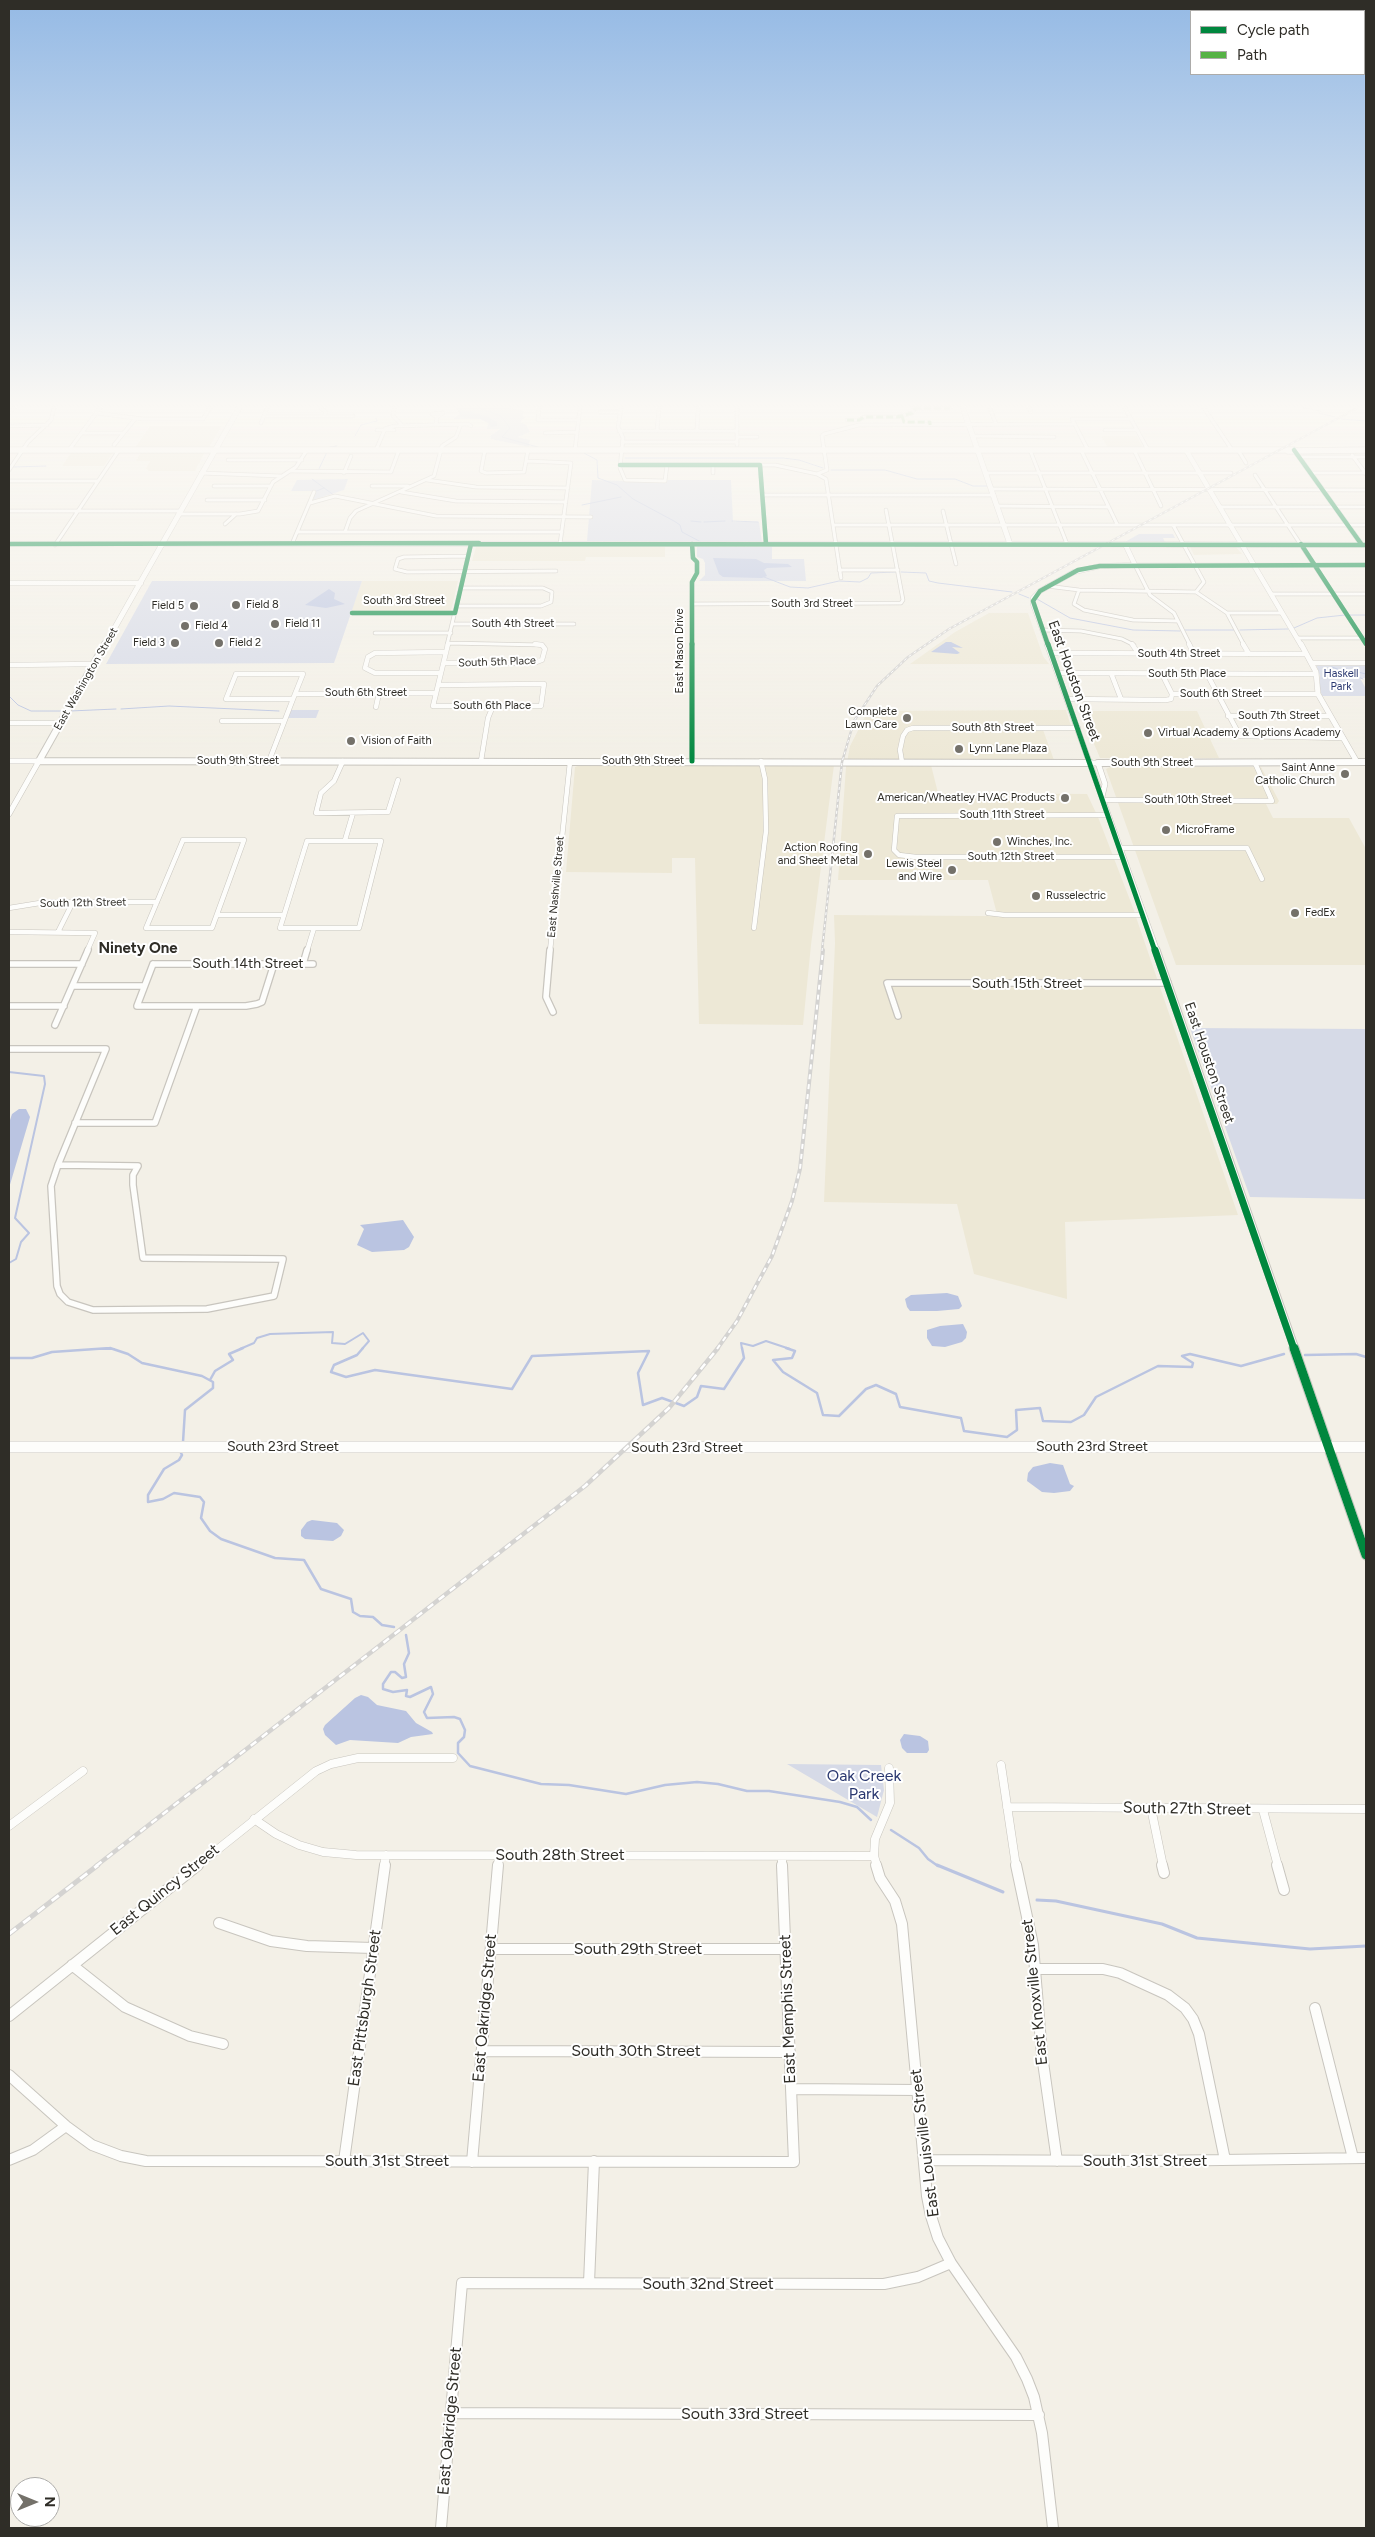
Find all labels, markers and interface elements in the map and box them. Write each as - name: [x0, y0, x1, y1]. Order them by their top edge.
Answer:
- legend: [1190, 10, 1365, 75]
- text: Cycle path: [1237, 21, 1309, 39]
- text: Path: [1237, 46, 1267, 64]
- street label: South 3rd Street: [363, 594, 445, 608]
- street label: South 3rd Street: [771, 597, 853, 611]
- place label: Field 8: [246, 598, 279, 612]
- place label: Field 5: [152, 599, 184, 613]
- marker: Field 8: [230, 599, 242, 611]
- marker: Field 5: [188, 600, 200, 612]
- street label: East Mason Drive: [673, 609, 687, 693]
- place label: Field 11: [285, 617, 320, 631]
- street label: South 4th Street: [472, 617, 554, 631]
- marker: Field 11: [269, 618, 281, 630]
- street label: East Houston Street: [1044, 618, 1104, 744]
- place label: Field 4: [195, 619, 228, 633]
- marker: Field 4: [179, 620, 191, 632]
- street label: East Washington Street: [51, 625, 121, 733]
- place label: Field 3: [133, 636, 165, 650]
- place label: Field 2: [229, 636, 261, 650]
- marker: Field 3: [169, 637, 181, 649]
- marker: Field 2: [213, 637, 225, 649]
- street label: South 4th Street: [1138, 647, 1220, 661]
- street label: South 5th Place: [458, 654, 536, 670]
- street label: South 5th Place: [1148, 667, 1226, 681]
- park label: Haskell Park: [1323, 667, 1359, 693]
- street label: South 6th Street: [325, 686, 407, 700]
- street label: South 6th Street: [1180, 687, 1262, 701]
- street label: South 6th Place: [453, 699, 531, 713]
- place label: Complete Lawn Care: [845, 705, 897, 731]
- street label: South 7th Street: [1238, 709, 1320, 723]
- marker: Complete Lawn Care: [901, 712, 913, 724]
- street label: South 8th Street: [952, 721, 1034, 735]
- place label: Virtual Academy & Options Academy: [1158, 726, 1340, 740]
- marker: Virtual Academy & Options Academy: [1142, 727, 1154, 739]
- place label: Vision of Faith: [361, 734, 432, 748]
- marker: Vision of Faith: [345, 735, 357, 747]
- place label: Lynn Lane Plaza: [969, 742, 1047, 756]
- marker: Lynn Lane Plaza: [953, 743, 965, 755]
- street label: South 9th Street: [197, 754, 279, 768]
- street label: South 9th Street: [602, 754, 684, 768]
- street label: South 9th Street: [1111, 756, 1193, 770]
- place label: Saint Anne Catholic Church: [1255, 761, 1335, 787]
- marker: Saint Anne Catholic Church: [1339, 768, 1351, 780]
- place label: American/Wheatley HVAC Products: [877, 791, 1055, 805]
- marker: American/Wheatley HVAC Products: [1059, 792, 1071, 804]
- street label: South 10th Street: [1144, 793, 1232, 807]
- street label: South 11th Street: [959, 808, 1045, 822]
- place label: MicroFrame: [1176, 823, 1234, 837]
- marker: MicroFrame: [1160, 824, 1172, 836]
- place label: Winches, Inc.: [1007, 835, 1072, 849]
- street label: East Nashville Street: [545, 836, 567, 938]
- marker: Winches, Inc.: [991, 836, 1003, 848]
- place label: Action Roofing and Sheet Metal: [778, 841, 858, 867]
- marker: Action Roofing and Sheet Metal: [862, 848, 874, 860]
- street label: South 12th Street: [968, 850, 1054, 864]
- place label: Lewis Steel and Wire: [886, 857, 942, 883]
- marker: Lewis Steel and Wire: [946, 864, 958, 876]
- place label: Russelectric: [1046, 889, 1106, 903]
- marker: Russelectric: [1030, 890, 1042, 902]
- street label: South 12th Street: [39, 896, 127, 910]
- place label: FedEx: [1305, 906, 1335, 920]
- marker: FedEx: [1289, 907, 1301, 919]
- district label: Ninety One: [98, 940, 178, 958]
- street label: South 14th Street: [192, 956, 304, 972]
- street label: South 15th Street: [972, 976, 1082, 992]
- street label: East Houston Street: [1180, 1000, 1238, 1126]
- street label: South 23rd Street: [227, 1439, 339, 1455]
- street label: South 23rd Street: [1036, 1439, 1148, 1455]
- street label: South 23rd Street: [631, 1440, 743, 1456]
- park label: Oak Creek Park: [827, 1766, 901, 1804]
- street label: South 27th Street: [1123, 1798, 1251, 1820]
- street label: East Quincy Street: [107, 1840, 223, 1940]
- street label: South 28th Street: [495, 1845, 625, 1865]
- street label: East Knoxville Street: [1018, 1918, 1052, 2066]
- street label: East Pittsburgh Street: [344, 1928, 386, 2088]
- street label: East Oakridge Street: [469, 1933, 501, 2083]
- street label: East Memphis Street: [776, 1934, 800, 2084]
- street label: South 29th Street: [574, 1939, 702, 1959]
- street label: South 30th Street: [571, 2041, 701, 2061]
- street label: East Louisville Street: [906, 2068, 944, 2218]
- street label: South 31st Street: [325, 2151, 449, 2171]
- street label: South 31st Street: [1083, 2151, 1207, 2171]
- street label: South 32nd Street: [642, 2274, 774, 2294]
- street label: East Oakridge Street: [434, 2346, 466, 2496]
- street label: South 33rd Street: [681, 2404, 809, 2424]
- north arrow: [10, 2477, 60, 2527]
- text: N: [41, 2497, 58, 2507]

